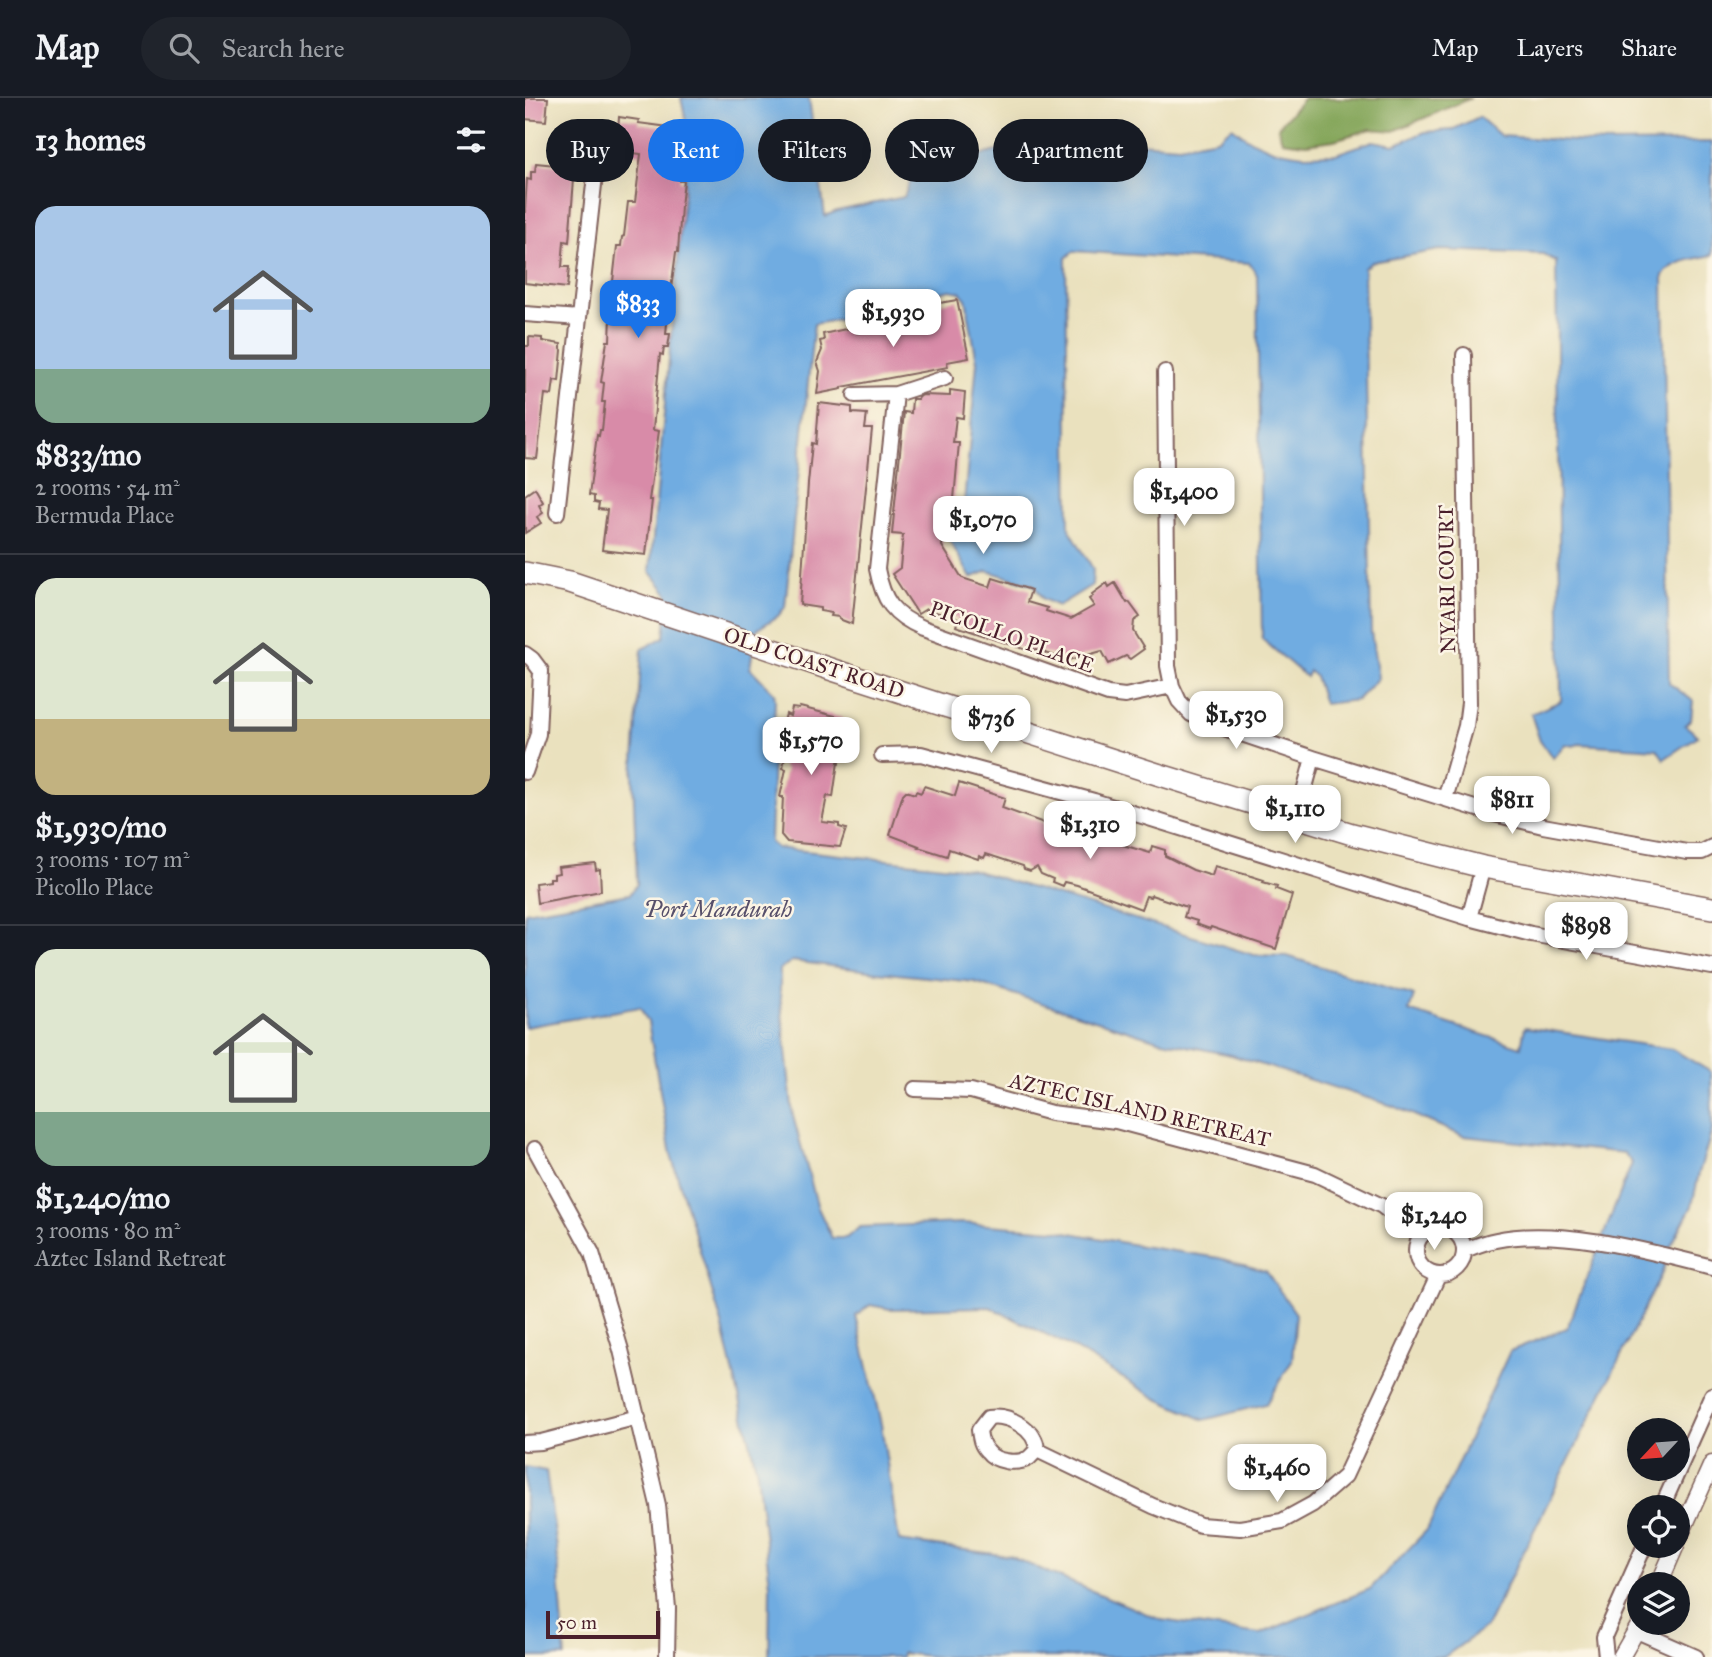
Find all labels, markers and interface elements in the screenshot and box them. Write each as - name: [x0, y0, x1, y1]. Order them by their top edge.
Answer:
- search box: [141, 17, 631, 80]
- text: Map: [35, 28, 99, 68]
- icon: search: [165, 29, 203, 67]
- text: Search here: [221, 32, 345, 64]
- text: Map: [1432, 33, 1479, 63]
- text: Layers: [1517, 33, 1583, 63]
- text: Share: [1621, 33, 1677, 63]
- chip: Buy: [546, 119, 634, 182]
- chip: Rent: [648, 119, 744, 182]
- chip: Filters: [758, 119, 871, 182]
- chip: New: [885, 119, 979, 182]
- chip: Apartment: [993, 119, 1148, 182]
- icon: filters: [452, 121, 490, 159]
- text: 13 homes: [35, 122, 146, 158]
- icon: home: [200, 252, 326, 378]
- pin: $833: [597, 280, 679, 340]
- text: $833: [616, 289, 660, 317]
- pin: $1,930: [836, 289, 950, 349]
- text: $1,930: [861, 298, 925, 326]
- text: $833/mo: [35, 437, 141, 473]
- pin: $1,400: [1127, 468, 1241, 528]
- text: 2 rooms · 54 m²: [35, 473, 180, 501]
- text: $1,400: [1150, 477, 1218, 505]
- pin: $1,070: [926, 496, 1040, 556]
- text: Bermuda Place: [35, 501, 174, 529]
- street label: NYARI COURT: [1433, 504, 1461, 654]
- text: $1,070: [949, 505, 1017, 533]
- street label: PICOLLO PLACE: [926, 595, 1098, 679]
- street label: OLD COAST ROAD: [720, 622, 908, 704]
- icon: home: [200, 624, 326, 750]
- pin: $1,530: [1179, 692, 1293, 751]
- pin: $736: [950, 696, 1032, 755]
- text: $1,530: [1205, 700, 1267, 728]
- text: $736: [967, 704, 1015, 732]
- pin: $1,570: [754, 718, 868, 777]
- text: $1,570: [779, 726, 843, 754]
- pin: $811: [1471, 776, 1553, 836]
- text: $811: [1490, 785, 1534, 813]
- pin: $1,110: [1238, 786, 1352, 845]
- text: $1,110: [1265, 794, 1325, 822]
- pin: $1,310: [1033, 802, 1147, 861]
- text: $1,930/mo: [35, 809, 167, 845]
- text: $1,310: [1060, 810, 1120, 838]
- text: 3 rooms · 107 m²: [35, 845, 189, 873]
- text: Picollo Place: [35, 873, 153, 901]
- water label: Port Mandurah: [644, 895, 792, 923]
- pin: $898: [1545, 902, 1627, 962]
- text: $898: [1561, 911, 1611, 939]
- icon: home: [200, 995, 326, 1121]
- street label: AZTEC ISLAND RETREAT: [1006, 1067, 1273, 1153]
- text: $1,240/mo: [35, 1180, 170, 1216]
- pin: $1,240: [1377, 1192, 1491, 1252]
- text: $1,240: [1401, 1201, 1467, 1229]
- text: 3 rooms · 80 m²: [35, 1216, 180, 1244]
- text: Aztec Island Retreat: [35, 1244, 226, 1272]
- north arrow: [1627, 1418, 1691, 1480]
- map controls: [1627, 1418, 1690, 1635]
- pin: $1,460: [1220, 1444, 1334, 1504]
- text: $1,460: [1243, 1453, 1311, 1481]
- button: locate: [1627, 1495, 1690, 1558]
- button: layers: [1627, 1572, 1690, 1635]
- scale bar: [546, 1608, 660, 1640]
- text: 50 m: [557, 1611, 597, 1634]

